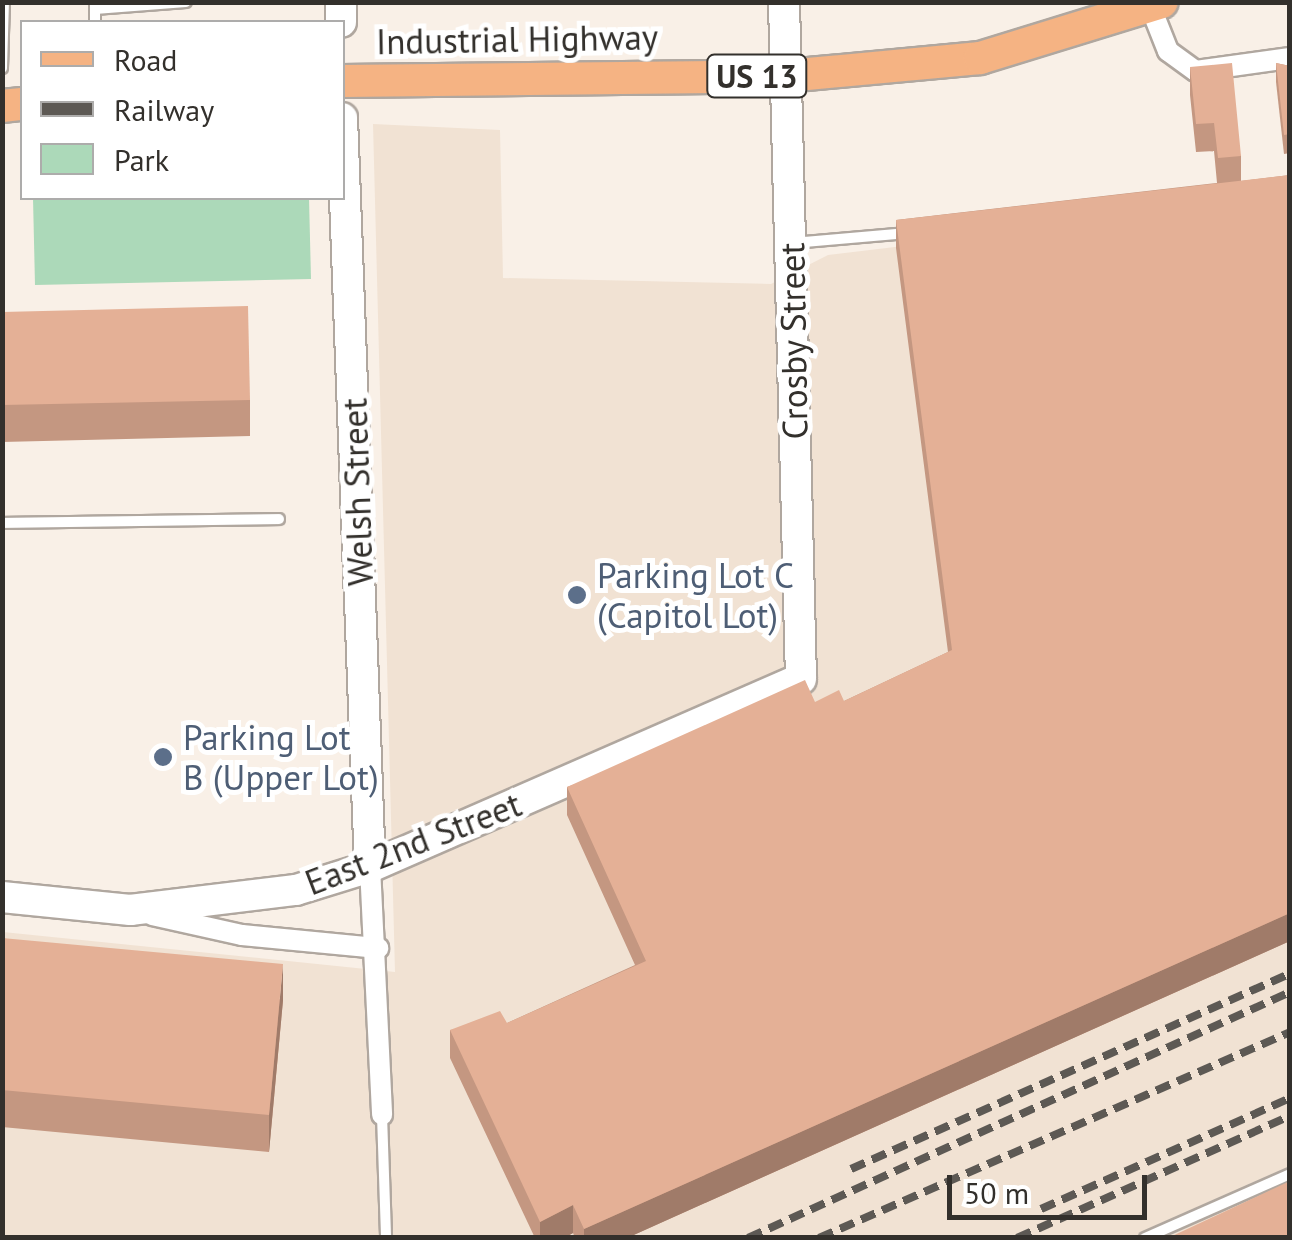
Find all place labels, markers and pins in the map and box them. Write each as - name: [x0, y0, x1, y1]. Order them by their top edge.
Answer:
- place label: Parking Lot C (Capitol Lot): [597, 554, 794, 636]
- marker: Parking Lot C (Capitol Lot): [566, 584, 588, 606]
- place label: Parking Lot B (Upper Lot): [183, 716, 379, 798]
- marker: Parking Lot B (Upper Lot): [152, 746, 174, 768]

